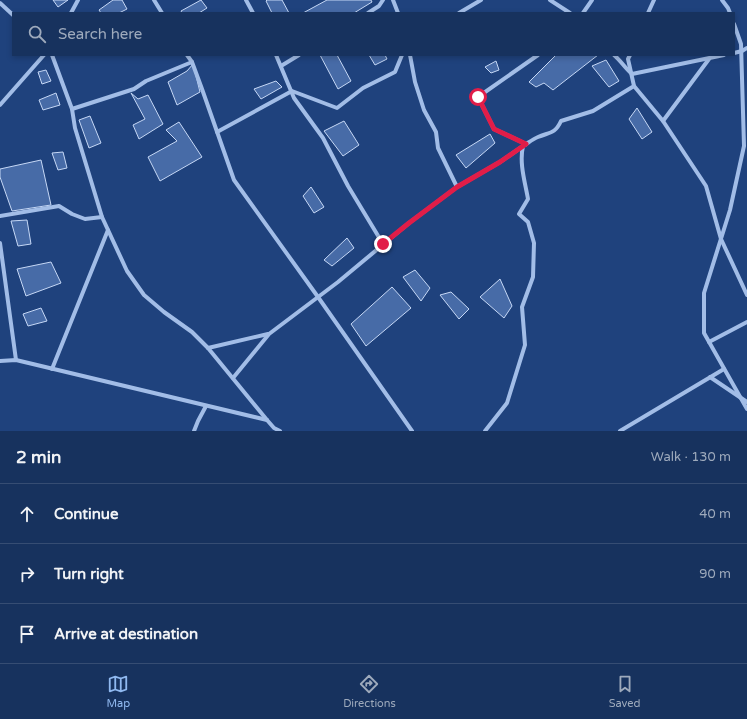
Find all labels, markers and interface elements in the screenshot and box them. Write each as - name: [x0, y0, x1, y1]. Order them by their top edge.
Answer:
- search box: [12, 12, 735, 56]
- icon: search: [26, 23, 48, 45]
- text: Search here: [58, 25, 142, 43]
- route start: [469, 88, 487, 106]
- route end: [374, 235, 392, 253]
- text: 2 min: [16, 447, 61, 468]
- text: Walk · 130 m: [651, 449, 731, 465]
- icon: ahead: [16, 503, 38, 525]
- text: Continue: [54, 505, 118, 523]
- text: 40 m: [699, 506, 731, 522]
- icon: right: [16, 563, 38, 585]
- text: Turn right: [54, 565, 124, 583]
- text: 90 m: [699, 566, 731, 582]
- icon: arrive: [16, 623, 38, 645]
- text: Arrive at destination: [54, 625, 198, 643]
- tab: Map: [106, 673, 130, 710]
- tab: Directions: [343, 673, 396, 710]
- tab: Saved: [609, 673, 641, 710]

